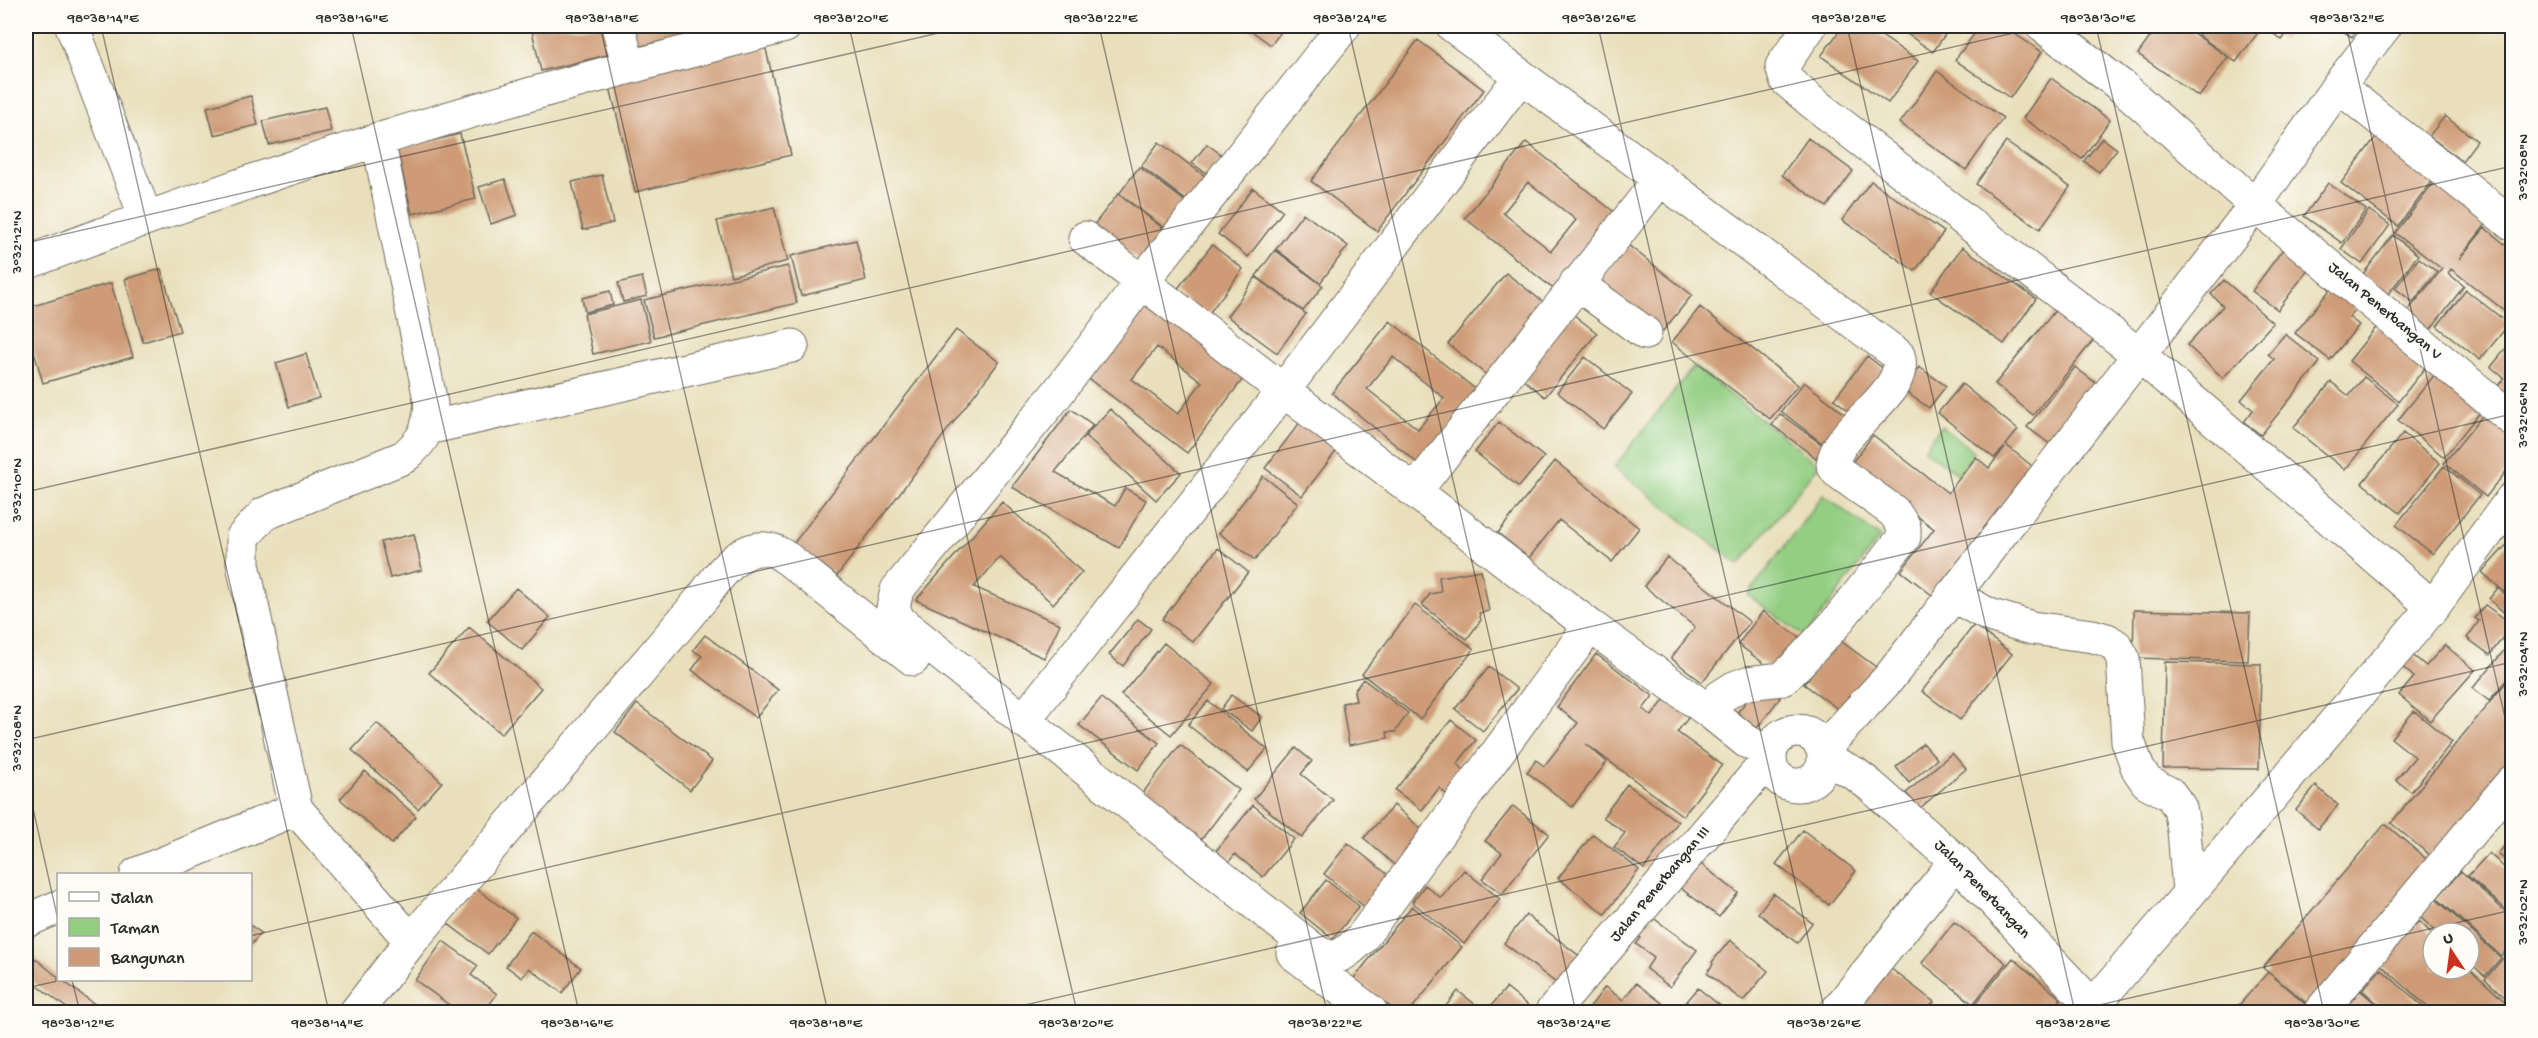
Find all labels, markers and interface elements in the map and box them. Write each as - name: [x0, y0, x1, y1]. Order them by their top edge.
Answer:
- text: 98°38'14"E: [66, 10, 139, 28]
- text: 98°38'16"E: [315, 10, 388, 28]
- text: 98°38'18"E: [565, 10, 639, 28]
- text: 98°38'20"E: [813, 10, 889, 28]
- text: 98°38'22"E: [1064, 10, 1138, 28]
- text: 98°38'24"E: [1313, 10, 1387, 28]
- text: 98°38'26"E: [1562, 10, 1636, 28]
- text: 98°38'28"E: [1811, 10, 1886, 28]
- text: 98°38'30"E: [2060, 10, 2136, 28]
- text: 98°38'32"E: [2309, 10, 2384, 28]
- text: 3°32'08"N: [2515, 134, 2533, 201]
- text: 3°32'12"N: [9, 210, 27, 274]
- street label: Jalan Penerbangan V: [2323, 259, 2445, 365]
- text: 3°32'06"N: [2515, 382, 2533, 449]
- text: 3°32'10"N: [9, 458, 27, 523]
- text: 3°32'04"N: [2515, 631, 2533, 698]
- text: 3°32'08"N: [9, 705, 27, 772]
- street label: Jalan Penerbangan III: [1607, 823, 1715, 947]
- street label: Jalan Penerbangan: [1929, 837, 2033, 944]
- legend: [57, 873, 252, 981]
- text: 3°32'02"N: [2515, 879, 2533, 946]
- text: Jalan: [111, 889, 153, 910]
- text: Taman: [110, 919, 160, 940]
- north arrow: [2421, 921, 2481, 981]
- text: U: [2442, 929, 2456, 950]
- text: Bangunan: [110, 949, 185, 970]
- text: 98°38'12"E: [41, 1015, 114, 1033]
- text: 98°38'14"E: [290, 1015, 363, 1033]
- text: 98°38'16"E: [540, 1015, 613, 1033]
- text: 98°38'18"E: [789, 1015, 863, 1033]
- text: 98°38'20"E: [1038, 1015, 1114, 1033]
- text: 98°38'22"E: [1288, 1015, 1362, 1033]
- text: 98°38'24"E: [1537, 1015, 1611, 1033]
- text: 98°38'26"E: [1787, 1015, 1861, 1033]
- text: 98°38'28"E: [2035, 1015, 2110, 1033]
- text: 98°38'30"E: [2284, 1015, 2360, 1033]

